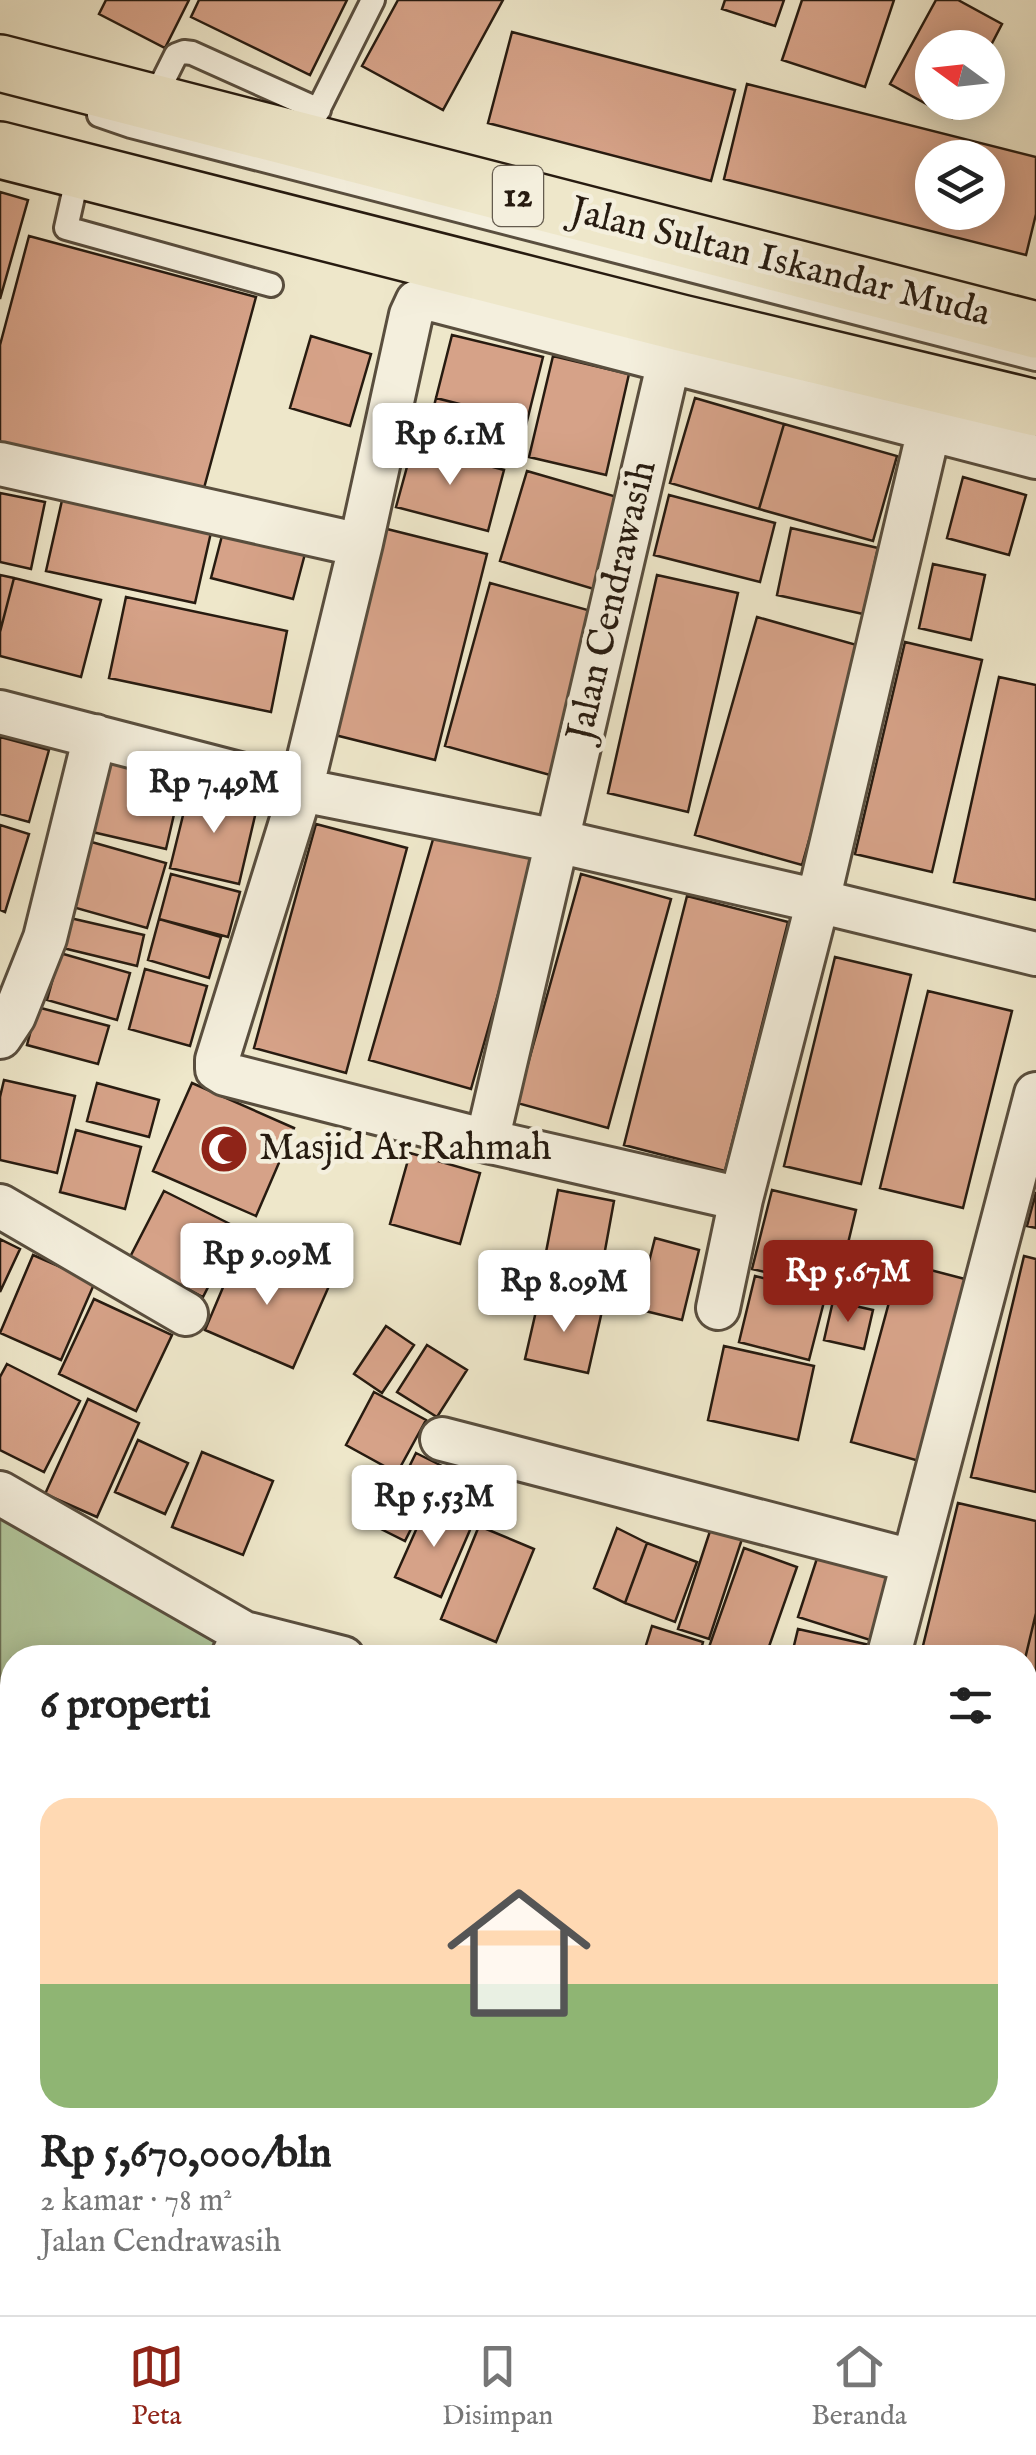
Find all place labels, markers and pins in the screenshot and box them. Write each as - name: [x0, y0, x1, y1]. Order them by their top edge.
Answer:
- pin: Rp 6.1M: [358, 403, 542, 488]
- pin: Rp 7.49M: [111, 751, 317, 836]
- mosque icon: Masjid Ar Rahmah: [198, 1123, 250, 1175]
- place label: Masjid Ar Rahmah: [259, 1125, 551, 1173]
- pin: Rp 9.09M: [164, 1223, 370, 1308]
- pin: Rp 5.67M: [745, 1240, 951, 1325]
- pin: Rp 8.09M: [461, 1250, 667, 1335]
- pin: Rp 5.53M: [331, 1465, 537, 1550]

